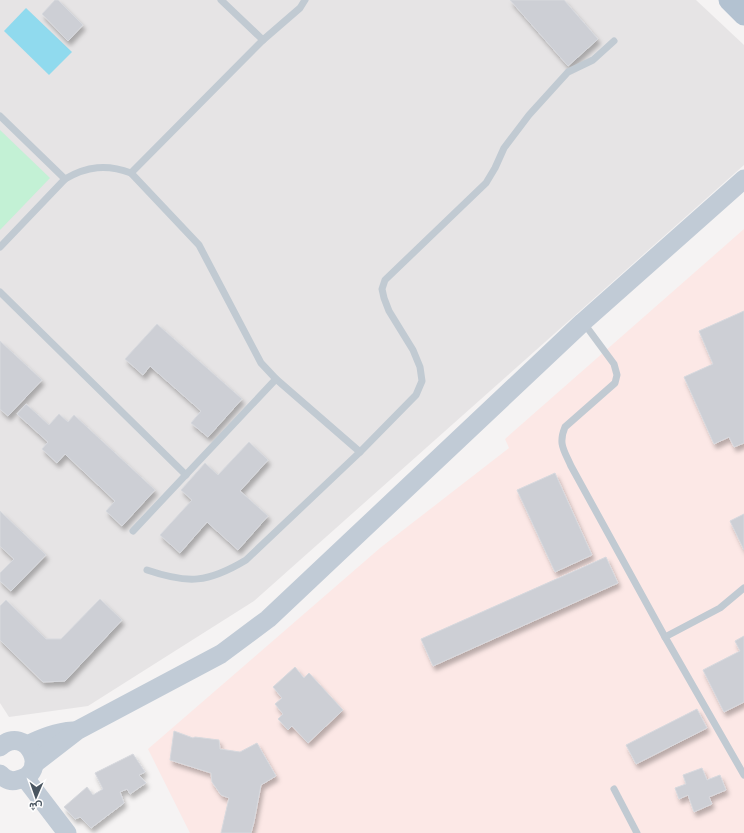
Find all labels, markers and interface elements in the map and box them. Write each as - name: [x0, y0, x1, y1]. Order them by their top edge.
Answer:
- north arrow: [16, 777, 56, 817]
- text: ش: [29, 800, 43, 814]

